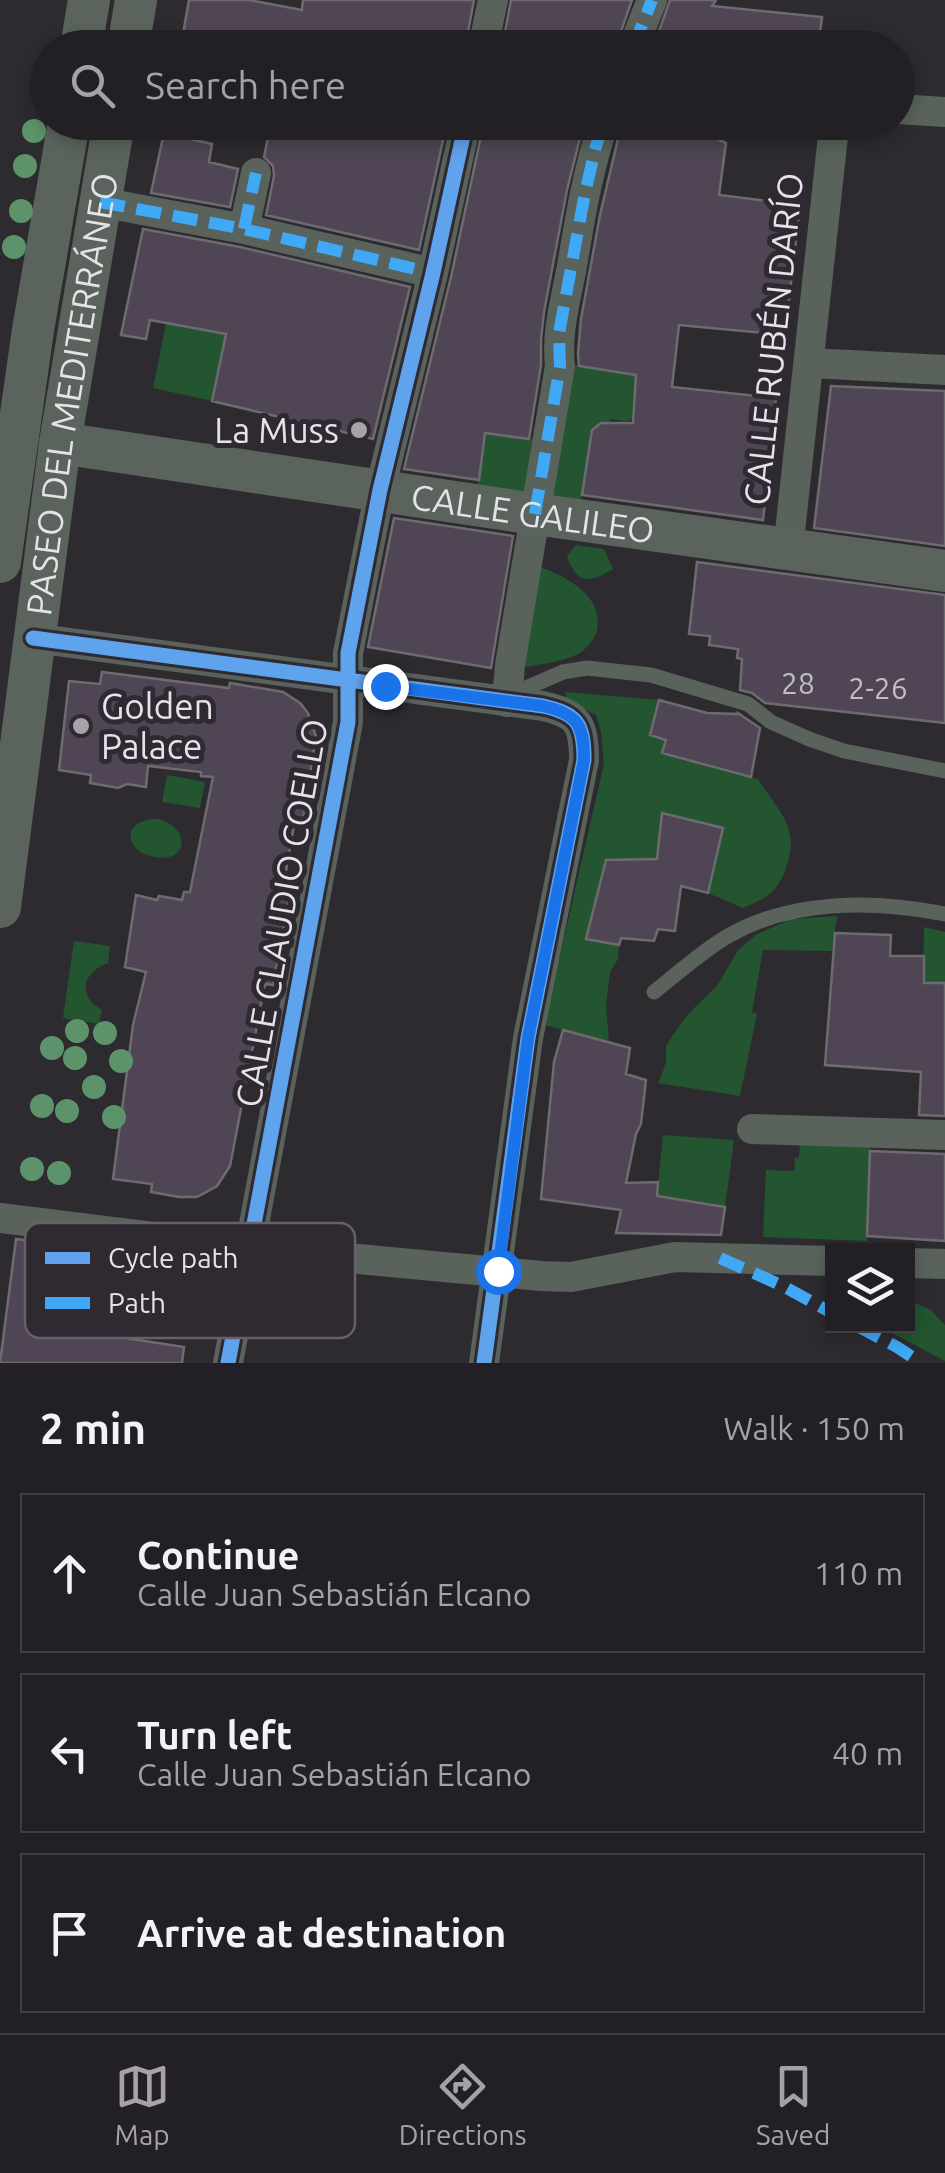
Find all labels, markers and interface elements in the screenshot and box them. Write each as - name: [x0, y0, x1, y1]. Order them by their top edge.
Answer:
- search box: [30, 30, 915, 140]
- icon: search: [65, 58, 120, 113]
- text: Search here: [145, 64, 346, 106]
- street label: PASEO DEL MEDITERRÁNEO: [18, 170, 125, 618]
- street label: CALLE RUBÉN DARÍO: [735, 171, 810, 507]
- place label: La Muss: [214, 410, 339, 450]
- marker: La Muss: [348, 419, 370, 441]
- street label: CALLE GALILEO: [409, 476, 657, 550]
- route end: [363, 664, 409, 710]
- house number: 28: [781, 666, 815, 700]
- house number: 2-26: [848, 671, 908, 705]
- place label: Golden Palace: [101, 686, 214, 766]
- marker: Golden Palace: [70, 715, 92, 737]
- street label: CALLE CLAUDIO COELLO: [227, 716, 335, 1110]
- legend: [25, 1223, 355, 1338]
- text: Cycle path: [108, 1242, 239, 1273]
- map controls: [825, 1243, 915, 1333]
- button: layers: [825, 1243, 915, 1333]
- route start: [476, 1249, 522, 1295]
- text: Path: [108, 1287, 166, 1318]
- text: 2 min: [40, 1405, 146, 1452]
- text: Walk · 150 m: [723, 1410, 905, 1446]
- text: Continue: [137, 1534, 299, 1576]
- icon: ahead: [42, 1546, 97, 1601]
- text: 110 m: [814, 1555, 903, 1591]
- text: Calle Juan Sebastián Elcano: [137, 1576, 531, 1612]
- text: Turn left: [137, 1714, 292, 1756]
- icon: left: [42, 1726, 97, 1781]
- text: 40 m: [832, 1735, 903, 1771]
- text: Calle Juan Sebastián Elcano: [137, 1756, 531, 1792]
- icon: arrive: [42, 1906, 97, 1961]
- text: Arrive at destination: [137, 1912, 506, 1954]
- tab: Map: [115, 2059, 170, 2150]
- tab: Directions: [399, 2059, 527, 2150]
- tab: Saved: [756, 2059, 830, 2150]

